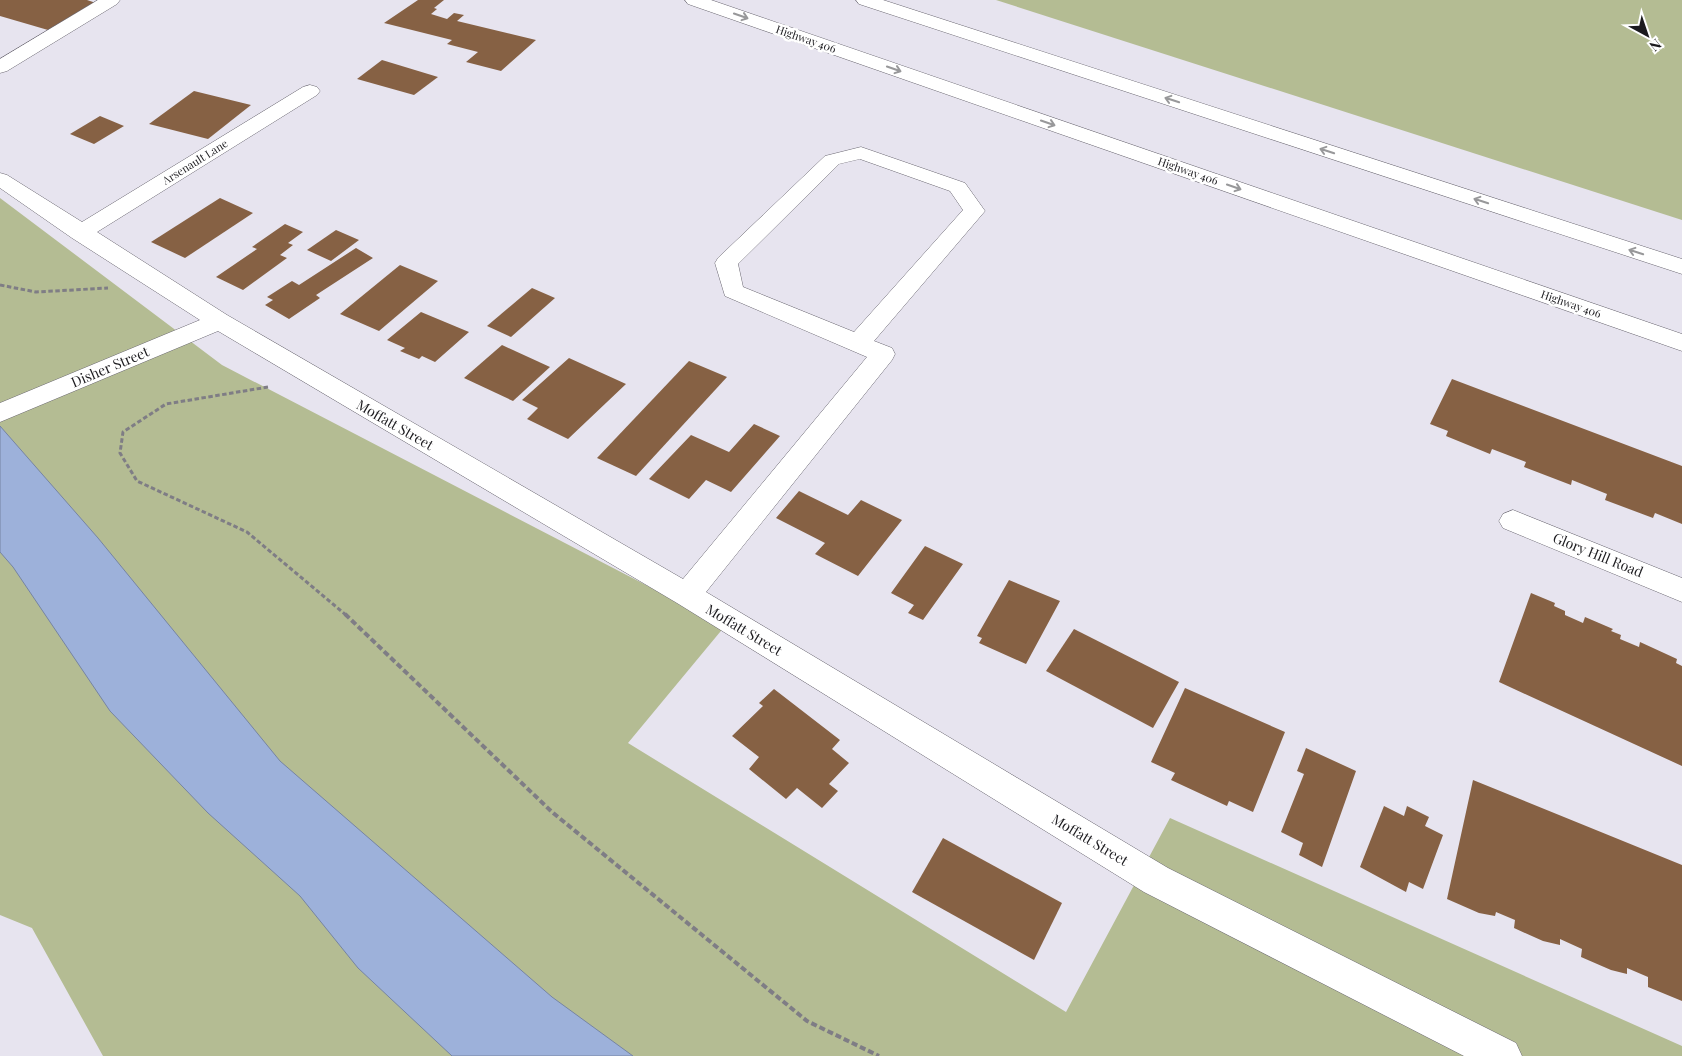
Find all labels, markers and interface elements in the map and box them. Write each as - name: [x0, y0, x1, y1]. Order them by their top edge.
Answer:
- north arrow: [1622, 10, 1672, 60]
- one-way arrow: [732, 12, 748, 21]
- street label: Highway 406: [774, 21, 839, 56]
- text: N: [1646, 35, 1666, 56]
- one-way arrow: [886, 65, 901, 74]
- one-way arrow: [1165, 95, 1181, 105]
- one-way arrow: [1039, 118, 1055, 128]
- street label: Arsenault Lane: [158, 135, 231, 188]
- one-way arrow: [1319, 146, 1335, 155]
- street label: Highway 406: [1156, 153, 1221, 188]
- one-way arrow: [1226, 183, 1241, 192]
- one-way arrow: [1474, 196, 1490, 206]
- one-way arrow: [1628, 247, 1644, 256]
- street label: Highway 406: [1539, 286, 1604, 321]
- street label: Disher Street: [68, 341, 153, 391]
- street label: Moffatt Street: [353, 395, 438, 455]
- street label: Glory Hill Road: [1550, 528, 1646, 581]
- street label: Moffatt Street: [703, 599, 787, 660]
- street label: Moffatt Street: [1049, 809, 1133, 870]

